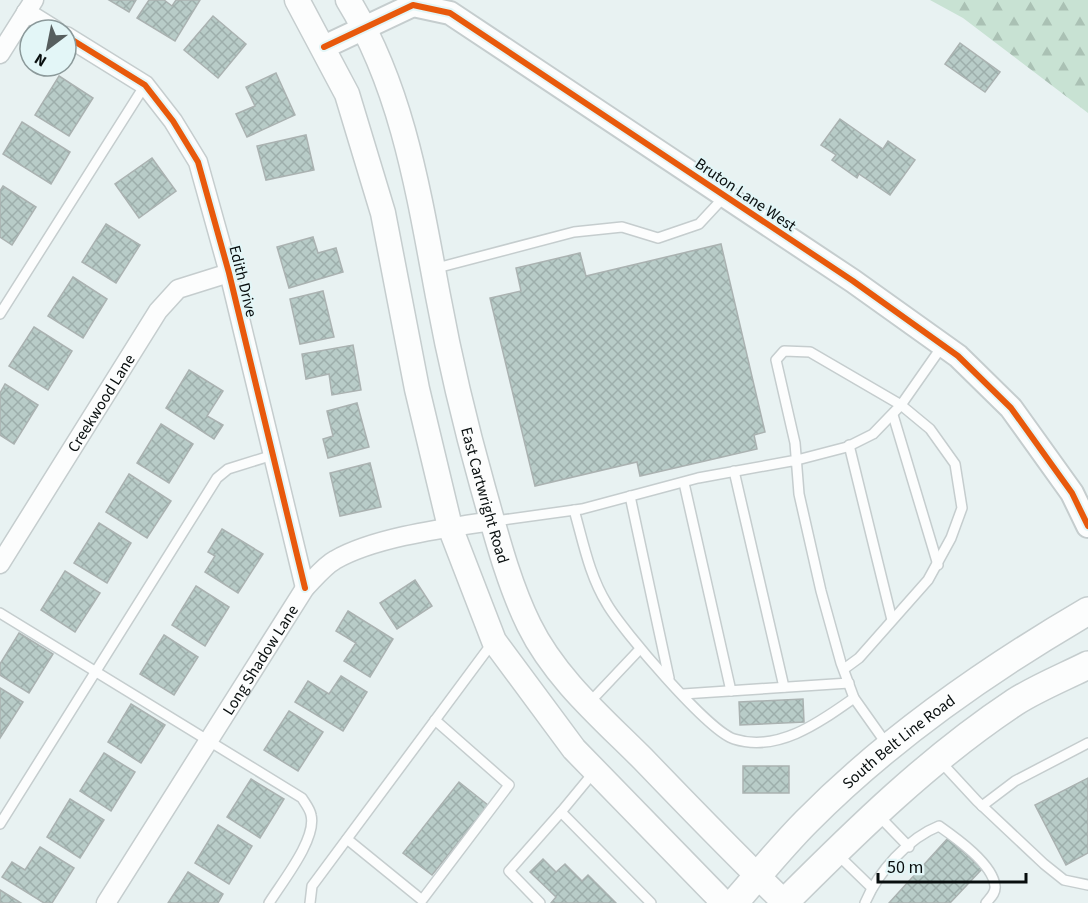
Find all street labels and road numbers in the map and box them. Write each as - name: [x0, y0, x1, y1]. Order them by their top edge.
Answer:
- street label: Bruton Lane West: [691, 153, 801, 237]
- street label: Edith Drive: [224, 243, 263, 319]
- street label: Creekwood Lane: [63, 350, 140, 457]
- street label: East Cartwright Road: [455, 425, 514, 566]
- street label: Long Shadow Lane: [218, 601, 304, 719]
- street label: South Belt Line Road: [837, 690, 960, 794]

